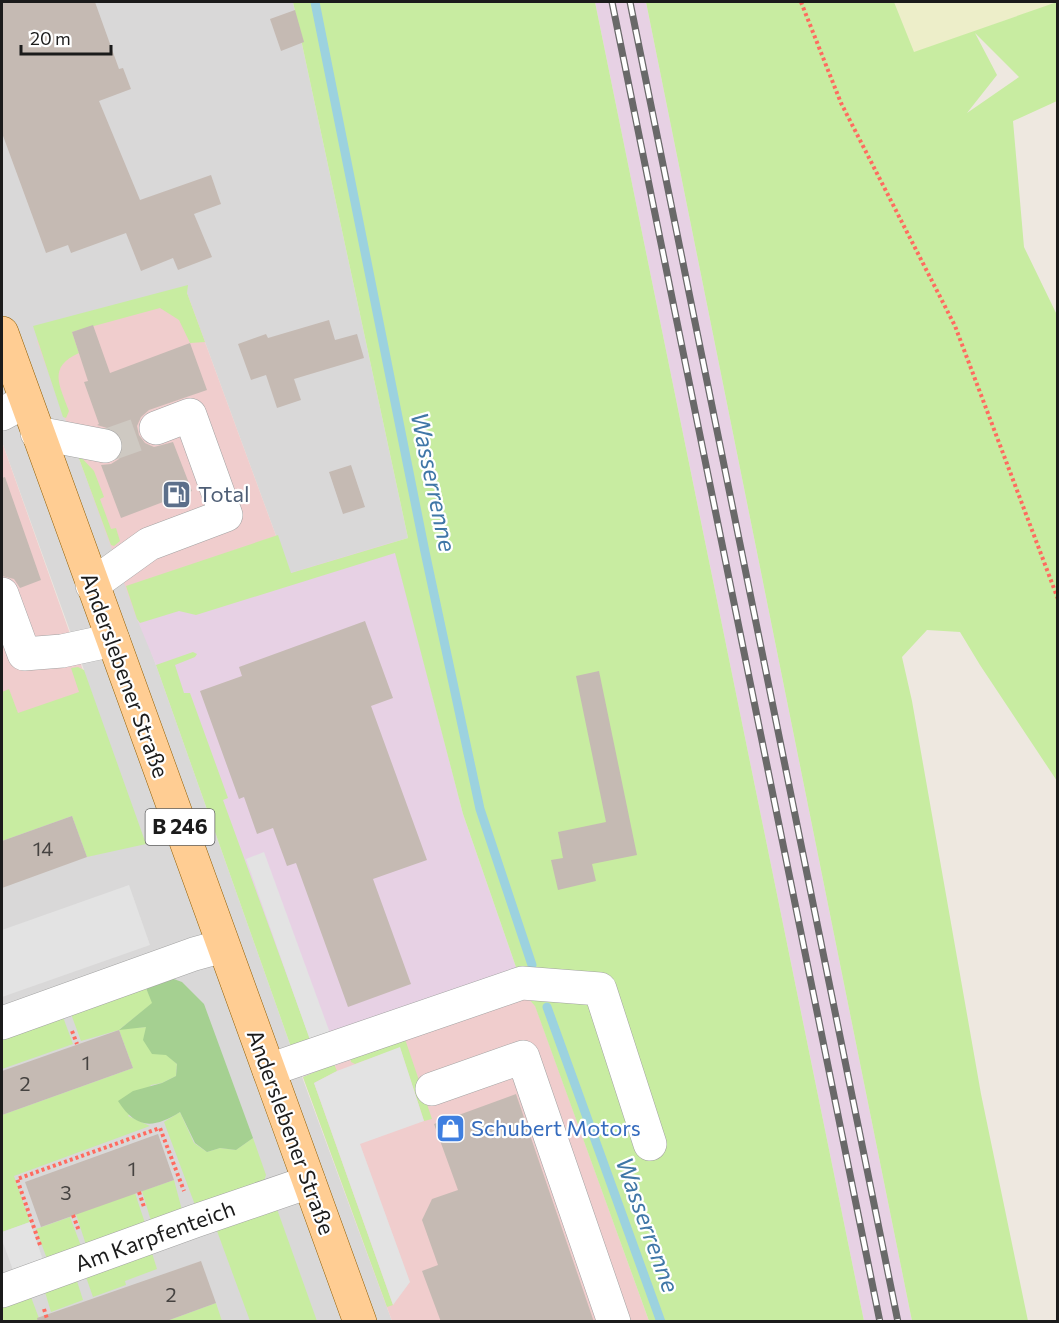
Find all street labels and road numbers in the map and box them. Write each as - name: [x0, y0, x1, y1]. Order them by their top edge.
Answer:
- street label: Anderslebener Straße: [76, 569, 175, 781]
- road number: B 246: [146, 809, 214, 845]
- street label: Anderslebener Straße: [242, 1026, 341, 1238]
- street label: Am Karpfenteich: [71, 1194, 239, 1277]

